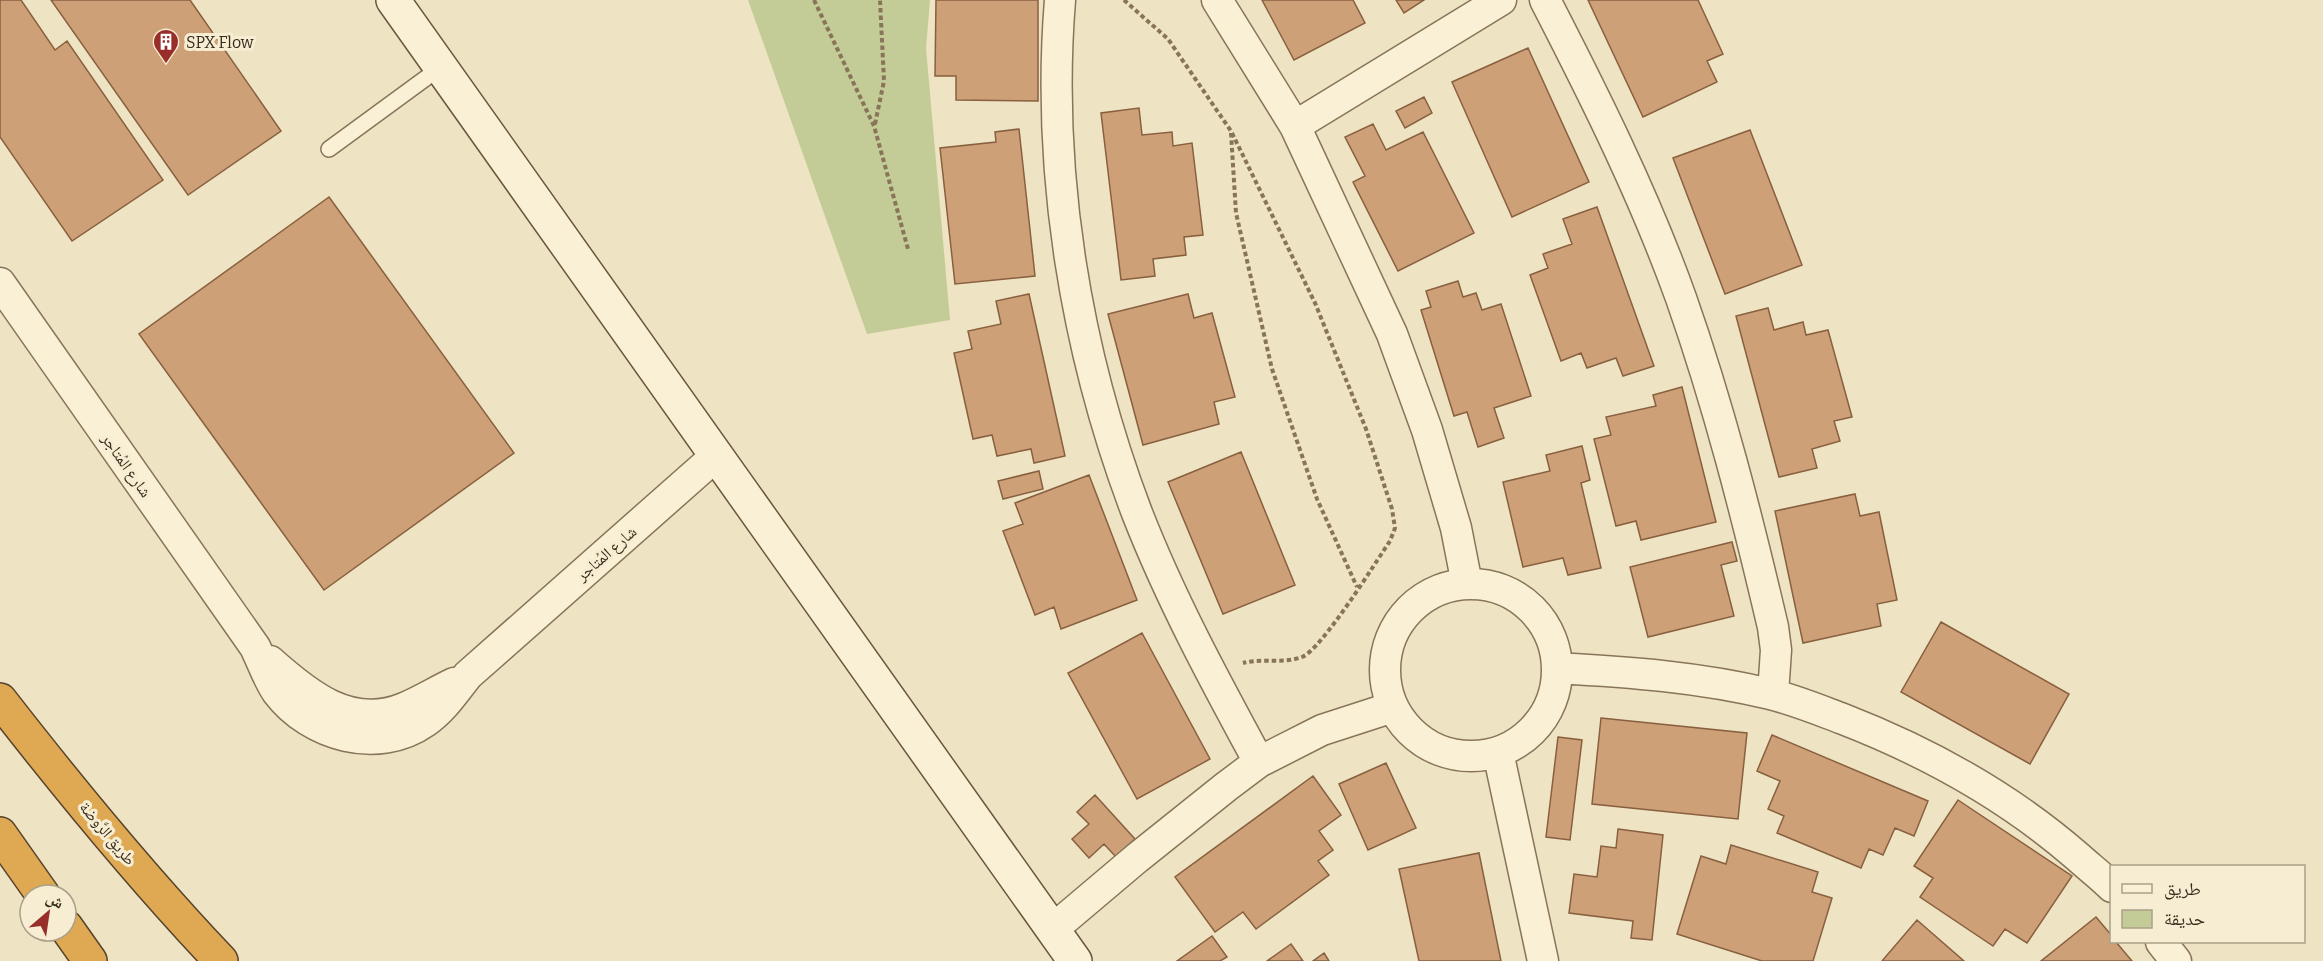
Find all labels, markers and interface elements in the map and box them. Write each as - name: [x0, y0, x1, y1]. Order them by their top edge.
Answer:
- building icon: SPX Flow: [151, 27, 181, 65]
- place label: SPX Flow: [186, 33, 254, 52]
- street label: شارع المُتاجر: [96, 429, 156, 502]
- street label: شارع المُتاجر: [571, 522, 641, 586]
- street label: طريق الرَّوضة: [75, 798, 140, 870]
- legend: [2110, 865, 2305, 943]
- text: طريق: [2164, 878, 2201, 900]
- north arrow: [18, 883, 78, 943]
- text: ش: [43, 888, 67, 913]
- text: حديقة: [2164, 908, 2205, 930]

